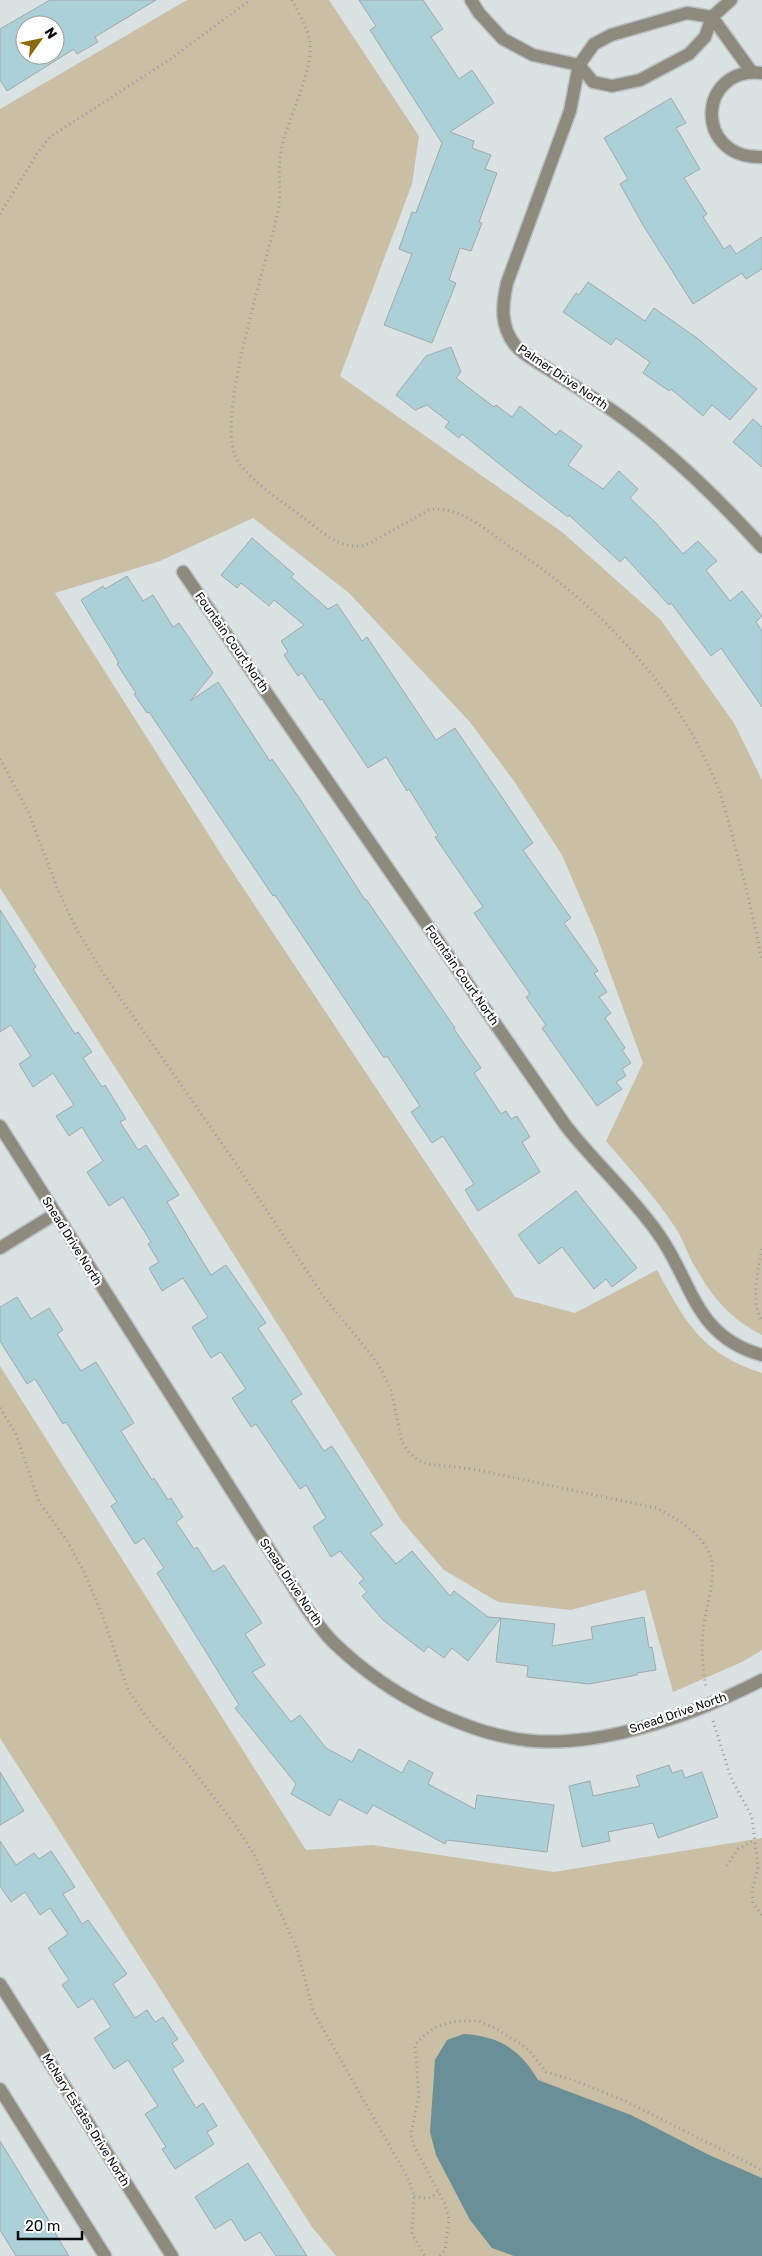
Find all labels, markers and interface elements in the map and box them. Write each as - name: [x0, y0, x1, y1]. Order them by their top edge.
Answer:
- north arrow: [15, 15, 65, 65]
- text: N: [41, 24, 60, 42]
- street label: Palmer Drive North: [515, 342, 611, 412]
- street label: Fountain Court North: [192, 589, 272, 695]
- street label: Fountain Court North: [422, 922, 502, 1028]
- street label: Snead Drive North: [39, 1194, 105, 1288]
- street label: Snead Drive North: [257, 1536, 325, 1628]
- street label: Snead Drive North: [628, 1690, 728, 1736]
- street label: McNary Estates Drive North: [39, 2051, 133, 2189]
- scale bar: [18, 2208, 81, 2240]
- text: 20 m: [25, 2217, 60, 2235]

